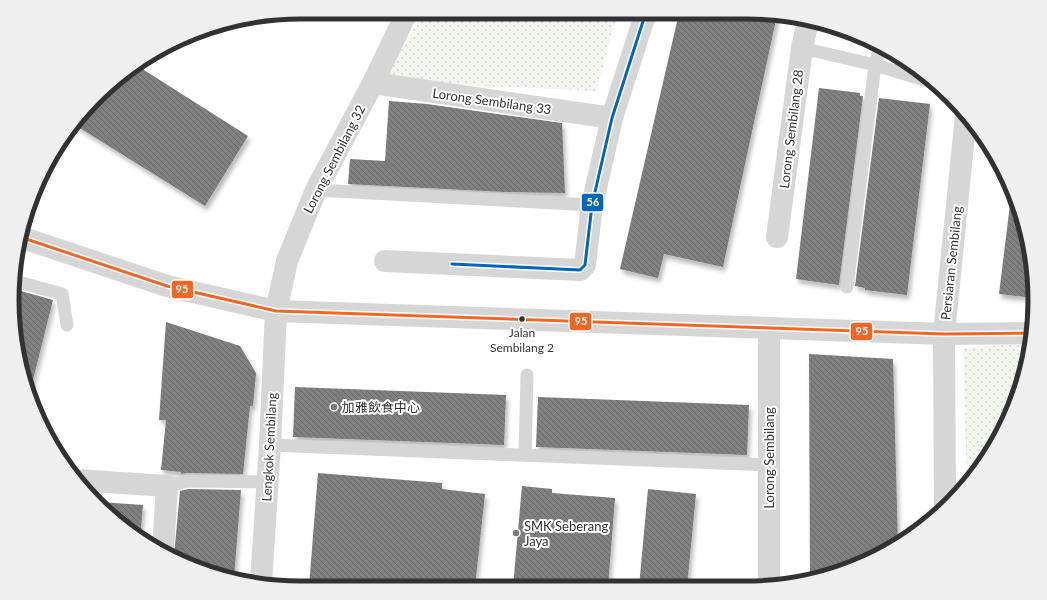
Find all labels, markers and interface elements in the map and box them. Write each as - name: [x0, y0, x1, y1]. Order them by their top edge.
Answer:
- street label: Lorong Sembilang 28: [776, 69, 806, 189]
- street label: Lorong Sembilang 33: [432, 85, 552, 117]
- street label: Lorong Sembilang 32: [300, 102, 368, 216]
- line badge: 56: [581, 193, 604, 212]
- text: 56: [587, 195, 600, 208]
- street label: Persiaran Sembilang: [937, 205, 965, 321]
- line badge: 95: [171, 280, 194, 299]
- text: 95: [176, 282, 188, 295]
- line badge: 95: [569, 312, 592, 331]
- marker: Jalan Sembilang 2: [517, 314, 527, 324]
- text: 95: [575, 314, 587, 327]
- line badge: 95: [850, 322, 873, 341]
- text: 95: [856, 324, 868, 337]
- place label: Jalan Sembilang 2: [490, 325, 554, 355]
- street label: Lengkok Sembilang: [258, 392, 280, 502]
- place label: 加雅飲食中心: [342, 399, 420, 415]
- marker: 加雅飲食中心: [329, 402, 339, 412]
- street label: Lorong Sembilang: [761, 407, 777, 509]
- place label: SMK Seberang Jaya: [524, 518, 608, 549]
- marker: SMK Seberang Jaya: [511, 528, 521, 538]

